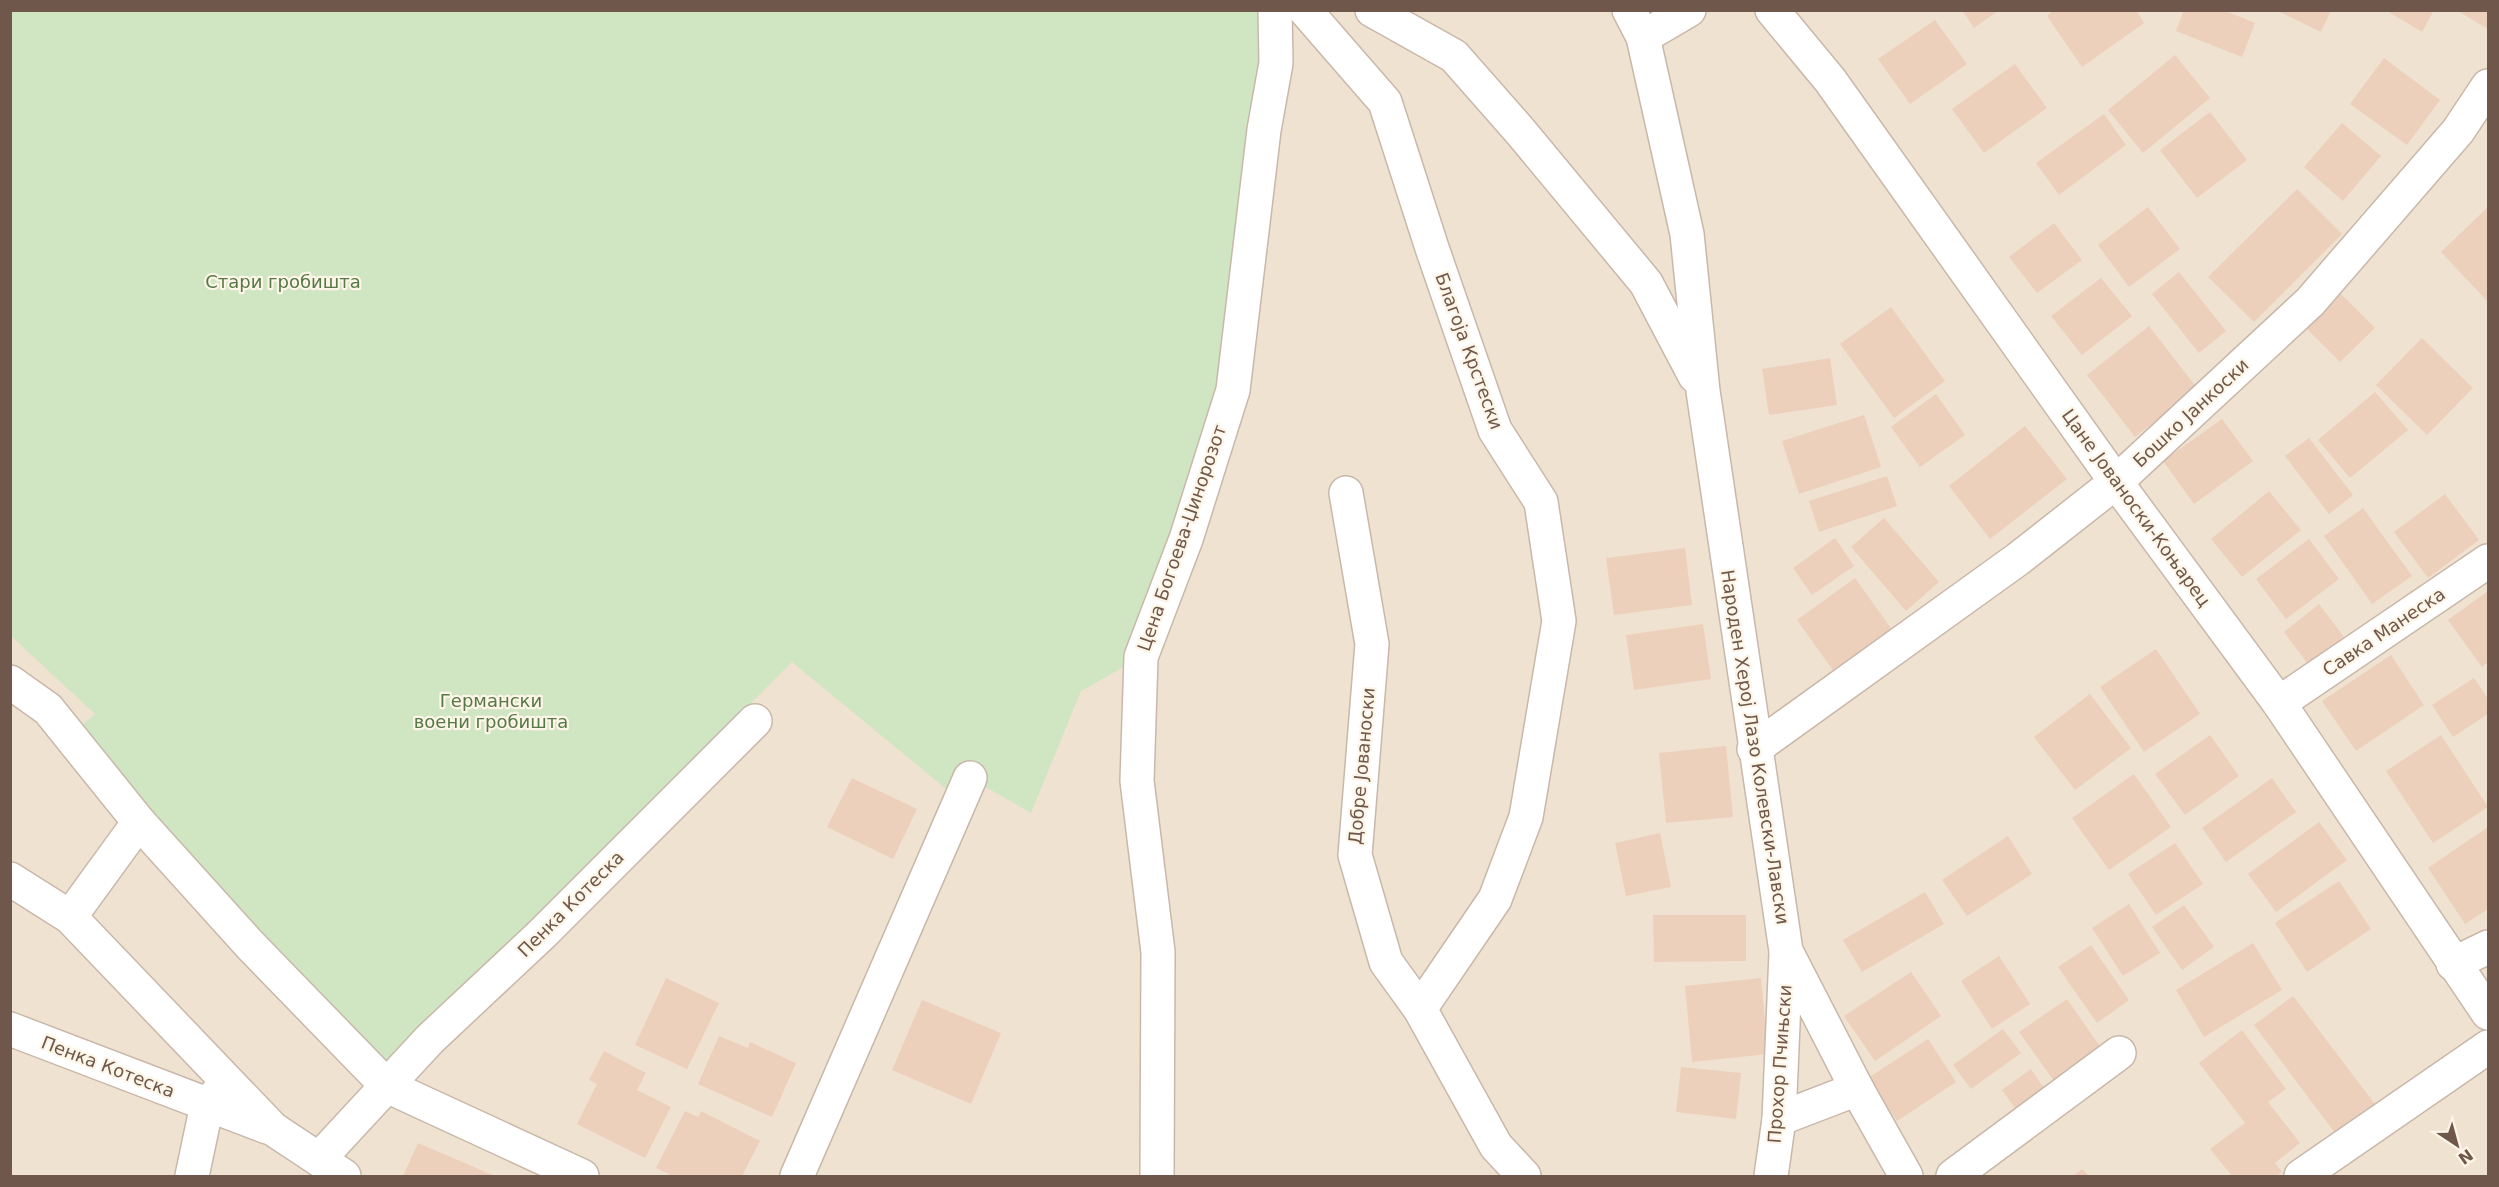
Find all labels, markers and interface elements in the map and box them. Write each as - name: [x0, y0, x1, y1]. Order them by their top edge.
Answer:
- street label: Благоја Крстески: [1431, 270, 1508, 432]
- park label: Стари гробишта: [205, 271, 361, 292]
- street label: Бошко Јанкоски: [2129, 354, 2253, 471]
- street label: Цане Јованоски-Коњарец: [2058, 405, 2215, 611]
- street label: Цена Богоева-Џинорозот: [1133, 422, 1230, 654]
- street label: Народен Херој Лазо Колевски-Лавски: [1717, 568, 1794, 926]
- street label: Савка Манеска: [2319, 583, 2449, 680]
- street label: Добре Јованоски: [1344, 687, 1379, 845]
- park label: Германски воени гробишта: [414, 690, 568, 732]
- street label: Пенка Котеска: [513, 846, 628, 961]
- street label: Прохор Пчињски: [1763, 984, 1796, 1144]
- street label: Пенка Котеска: [39, 1031, 178, 1102]
- north arrow: [2427, 1115, 2487, 1175]
- text: N: [2455, 1145, 2477, 1168]

